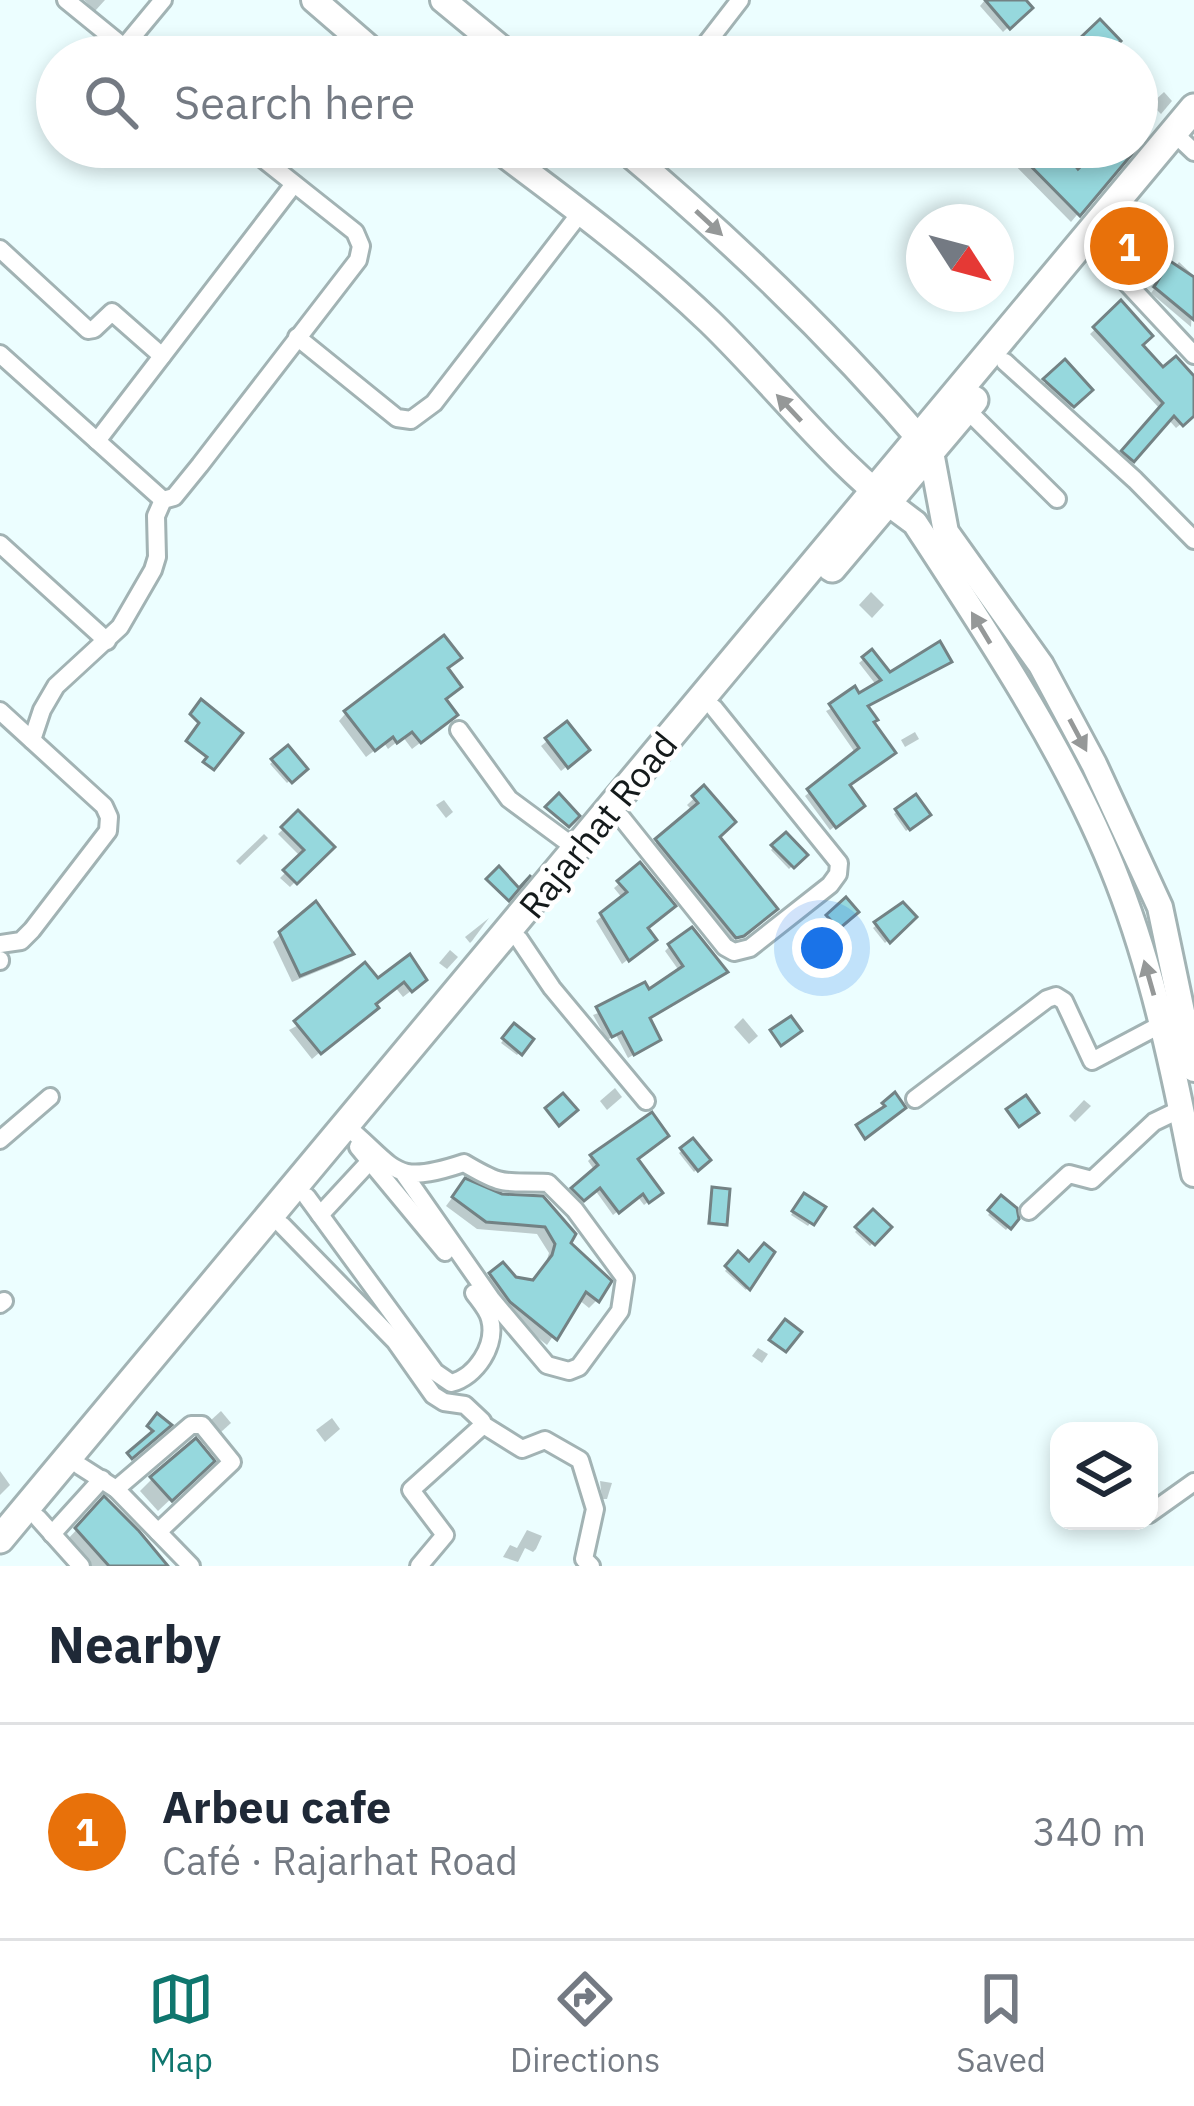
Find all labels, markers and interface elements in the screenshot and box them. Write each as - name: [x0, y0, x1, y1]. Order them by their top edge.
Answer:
- search box: [36, 36, 1158, 168]
- icon: search: [78, 69, 144, 135]
- text: Search here: [174, 73, 415, 131]
- pin: 1: [1090, 201, 1168, 291]
- north arrow: [906, 204, 1014, 312]
- one-way arrow: [695, 209, 724, 237]
- one-way arrow: [776, 394, 803, 423]
- one-way arrow: [972, 611, 993, 645]
- one-way arrow: [1067, 717, 1088, 752]
- street label: Rajarhat Road: [508, 722, 687, 928]
- your location: [792, 918, 852, 978]
- one-way arrow: [1139, 959, 1158, 996]
- map controls: [1050, 1422, 1158, 1530]
- button: layers: [1050, 1422, 1158, 1530]
- text: Nearby: [48, 1611, 221, 1677]
- text: Arbeu cafe: [162, 1777, 391, 1835]
- text: 1: [75, 1806, 99, 1857]
- text: 340 m: [1033, 1806, 1146, 1857]
- text: Café · Rajarhat Road: [162, 1835, 518, 1886]
- tab: Map: [148, 1966, 214, 2081]
- tab: Directions: [510, 1966, 660, 2081]
- tab: Saved: [956, 1966, 1046, 2081]

